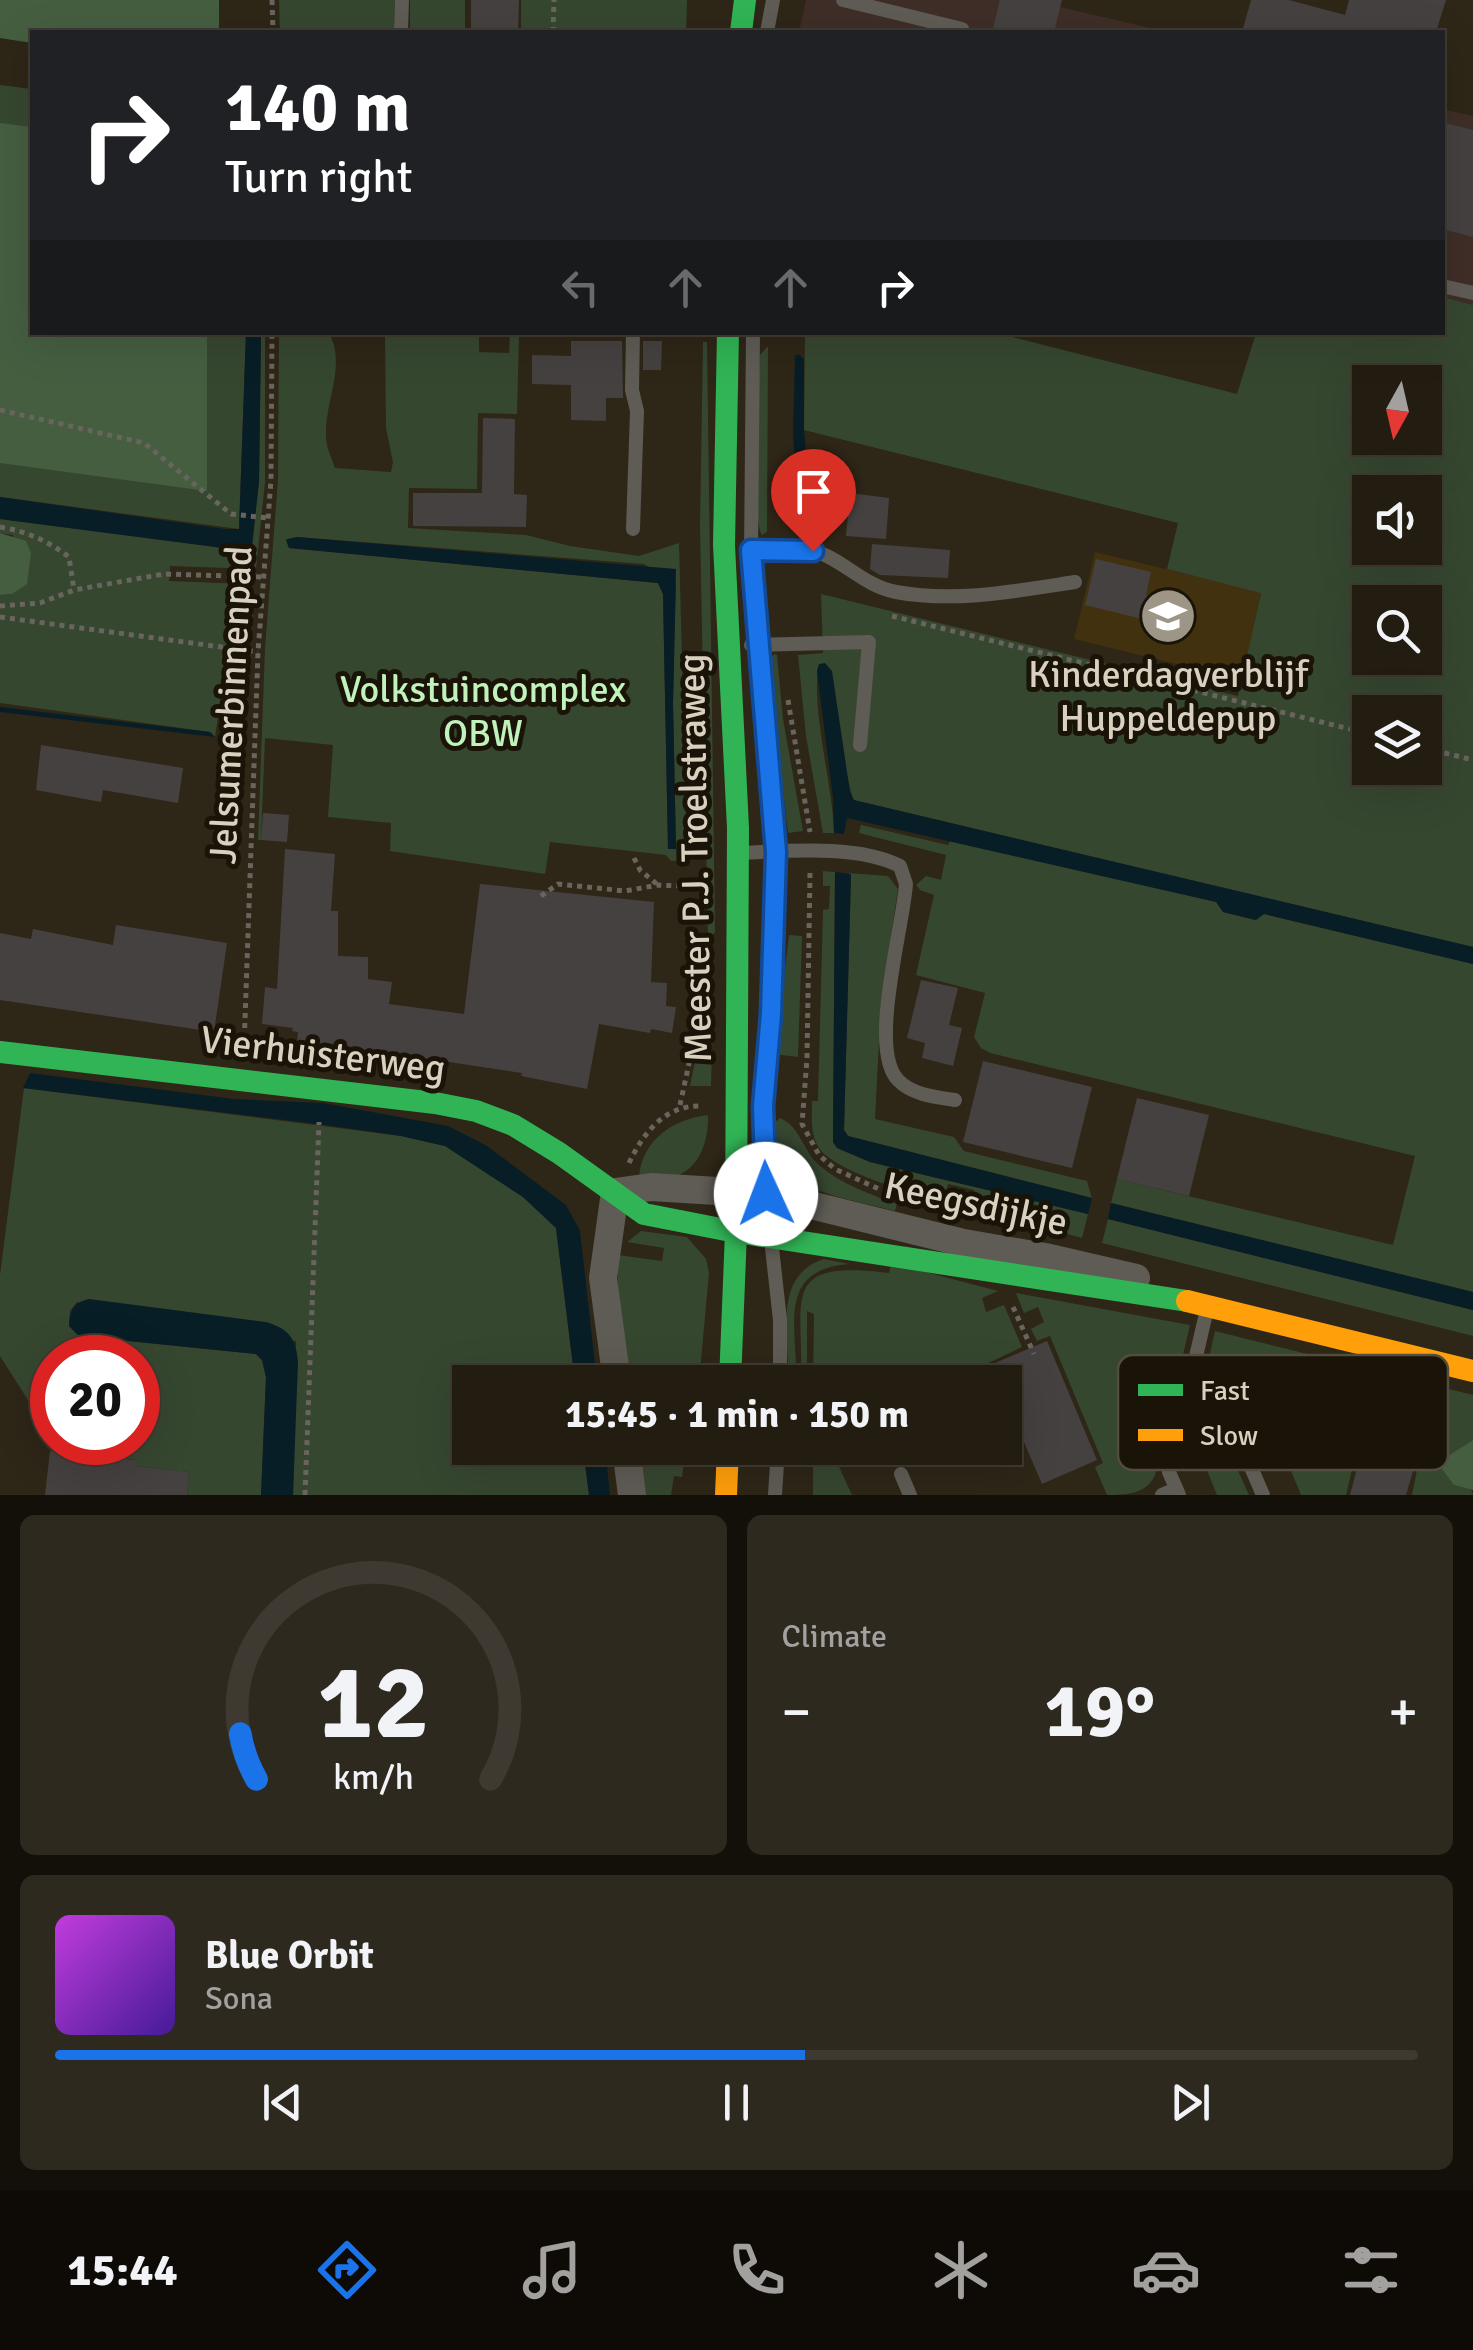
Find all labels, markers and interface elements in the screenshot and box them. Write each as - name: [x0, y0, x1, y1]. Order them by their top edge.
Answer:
- text: 140 m: [225, 64, 410, 150]
- icon: right: [60, 70, 190, 200]
- text: Turn right: [225, 150, 413, 205]
- icon: left: [553, 260, 608, 315]
- icon: ahead: [658, 260, 713, 315]
- icon: ahead: [763, 260, 818, 315]
- icon: right: [868, 260, 923, 315]
- north arrow: [1352, 365, 1442, 455]
- map controls: [1352, 365, 1442, 785]
- pin: [771, 449, 856, 552]
- icon: arrive: [786, 464, 841, 519]
- button: sound: [1352, 475, 1442, 565]
- street label: Jelsumerbinnenpad: [199, 545, 263, 865]
- button: search: [1352, 585, 1442, 675]
- school or university icon: Kinderdagverblijf Huppeldepup: [1138, 586, 1198, 646]
- place label: Kinderdagverblijf Huppeldepup: [1028, 651, 1310, 742]
- street label: Meester P.J. Troelstraweg: [668, 653, 722, 1063]
- park label: Volkstuincomplex OBW: [340, 666, 626, 757]
- button: layers: [1352, 695, 1442, 785]
- street label: Vierhuisterweg: [198, 1016, 448, 1092]
- position arrow: [714, 1142, 818, 1246]
- street label: Keegsdijkje: [880, 1162, 1072, 1246]
- speed limit sign: 20: [30, 1335, 160, 1465]
- legend: [1118, 1355, 1448, 1470]
- text: Fast: [1200, 1374, 1250, 1408]
- text: 15:45 · 1 min · 150 m: [565, 1391, 909, 1438]
- text: Slow: [1200, 1419, 1258, 1453]
- text: Climate: [782, 1617, 887, 1656]
- text: 12: [317, 1639, 429, 1767]
- text: 19°: [1044, 1665, 1155, 1758]
- text: −: [782, 1678, 811, 1746]
- text: +: [1388, 1678, 1418, 1746]
- text: km/h: [333, 1755, 414, 1799]
- text: Blue Orbit: [205, 1932, 374, 1979]
- text: Sona: [205, 1979, 273, 2018]
- icon: previous: [255, 2075, 310, 2130]
- icon: pause: [709, 2075, 764, 2130]
- icon: next: [1163, 2075, 1218, 2130]
- icon: directions: [312, 2235, 382, 2305]
- icon: music: [517, 2235, 587, 2305]
- icon: phone: [722, 2235, 792, 2305]
- icon: climate: [926, 2235, 996, 2305]
- icon: car: [1131, 2235, 1201, 2305]
- icon: filters: [1336, 2235, 1406, 2305]
- text: 15:44: [67, 2243, 178, 2298]

